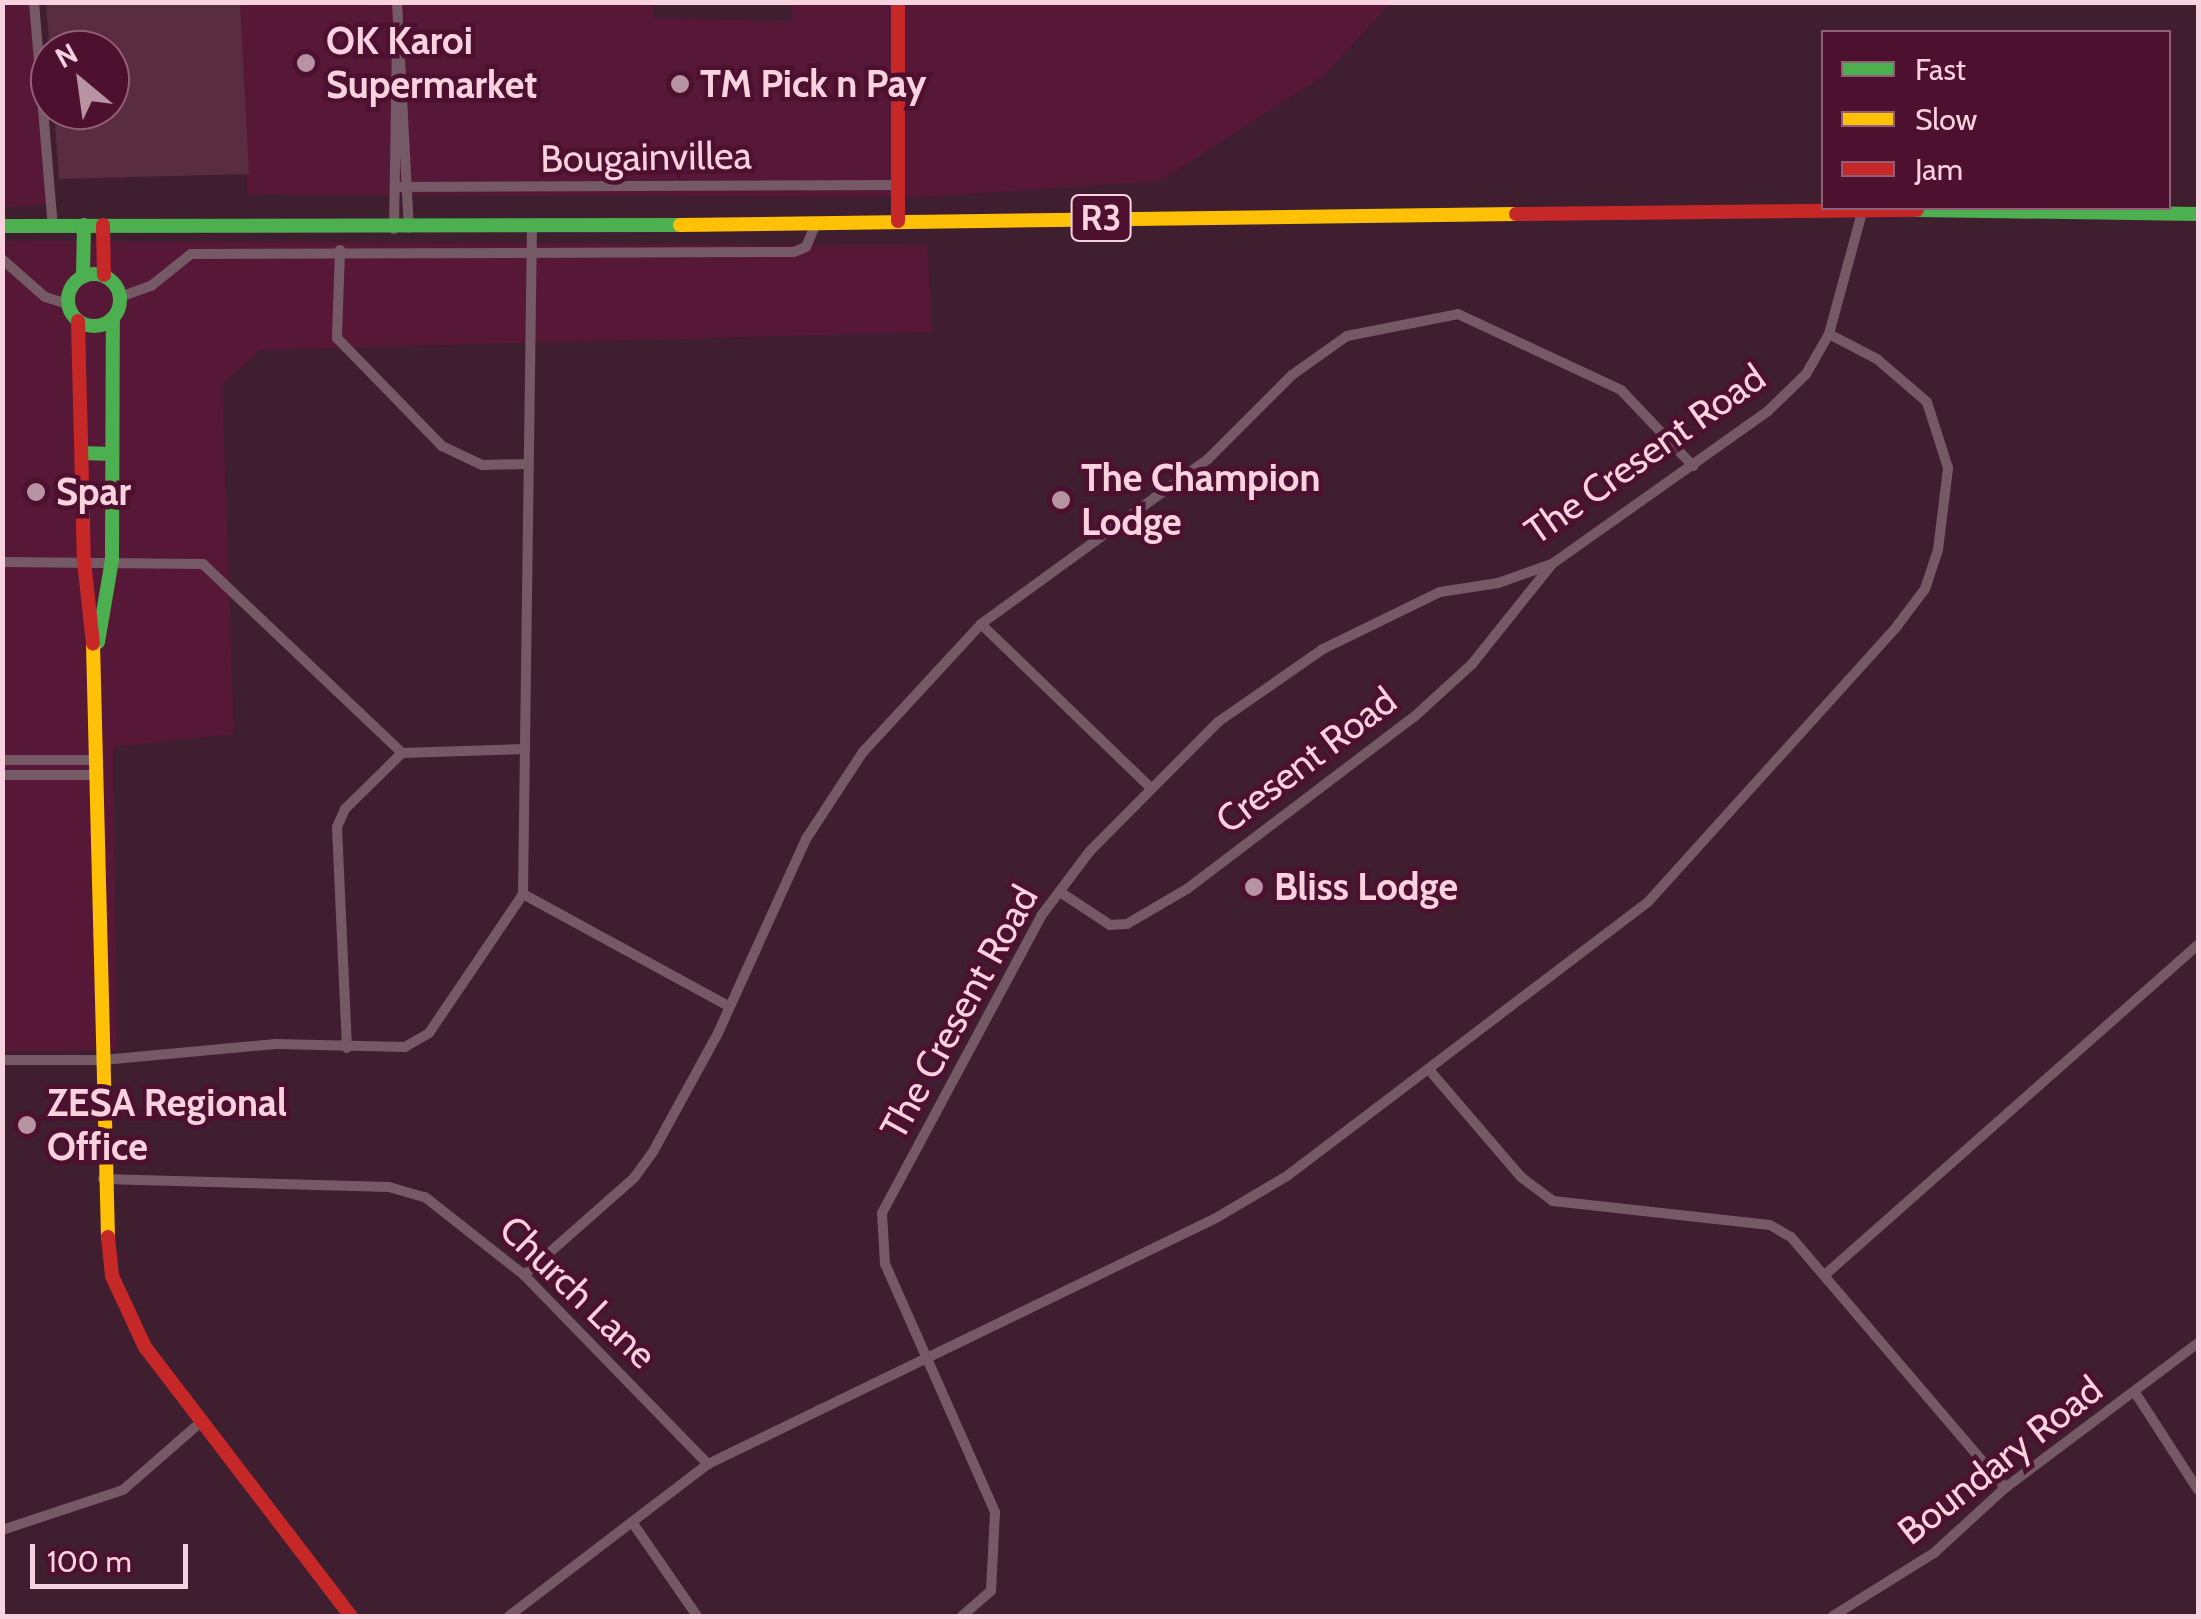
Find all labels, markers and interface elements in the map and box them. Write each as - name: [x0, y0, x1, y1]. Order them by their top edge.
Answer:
- place label: OK Karoi Supermarket: [326, 18, 537, 107]
- north arrow: [30, 30, 130, 130]
- legend: [1821, 30, 2171, 210]
- text: N: [50, 36, 83, 75]
- text: Fast: [1915, 51, 1966, 88]
- marker: OK Karoi Supermarket: [295, 52, 317, 74]
- place label: TM Pick n Pay: [700, 61, 926, 107]
- marker: TM Pick n Pay: [669, 73, 691, 95]
- text: Slow: [1915, 101, 1977, 138]
- street label: Bougainvillea: [540, 132, 752, 182]
- text: Jam: [1915, 151, 1963, 188]
- road number: R3: [1068, 188, 1134, 248]
- street label: The Cresent Road: [1516, 354, 1774, 554]
- place label: The Champion Lodge: [1081, 455, 1320, 544]
- place label: Spar: [56, 469, 131, 515]
- marker: Spar: [25, 481, 47, 503]
- marker: The Champion Lodge: [1050, 489, 1072, 511]
- street label: Cresent Road: [1207, 677, 1405, 843]
- place label: Bliss Lodge: [1274, 864, 1458, 910]
- marker: Bliss Lodge: [1243, 876, 1265, 898]
- street label: The Cresent Road: [871, 877, 1047, 1147]
- place label: ZESA Regional Office: [47, 1080, 287, 1170]
- marker: ZESA Regional Office: [16, 1114, 38, 1136]
- street label: Church Lane: [490, 1206, 666, 1378]
- street label: Boundary Road: [1889, 1366, 2111, 1554]
- scale bar: [35, 1524, 192, 1586]
- text: 100 m: [47, 1543, 132, 1580]

